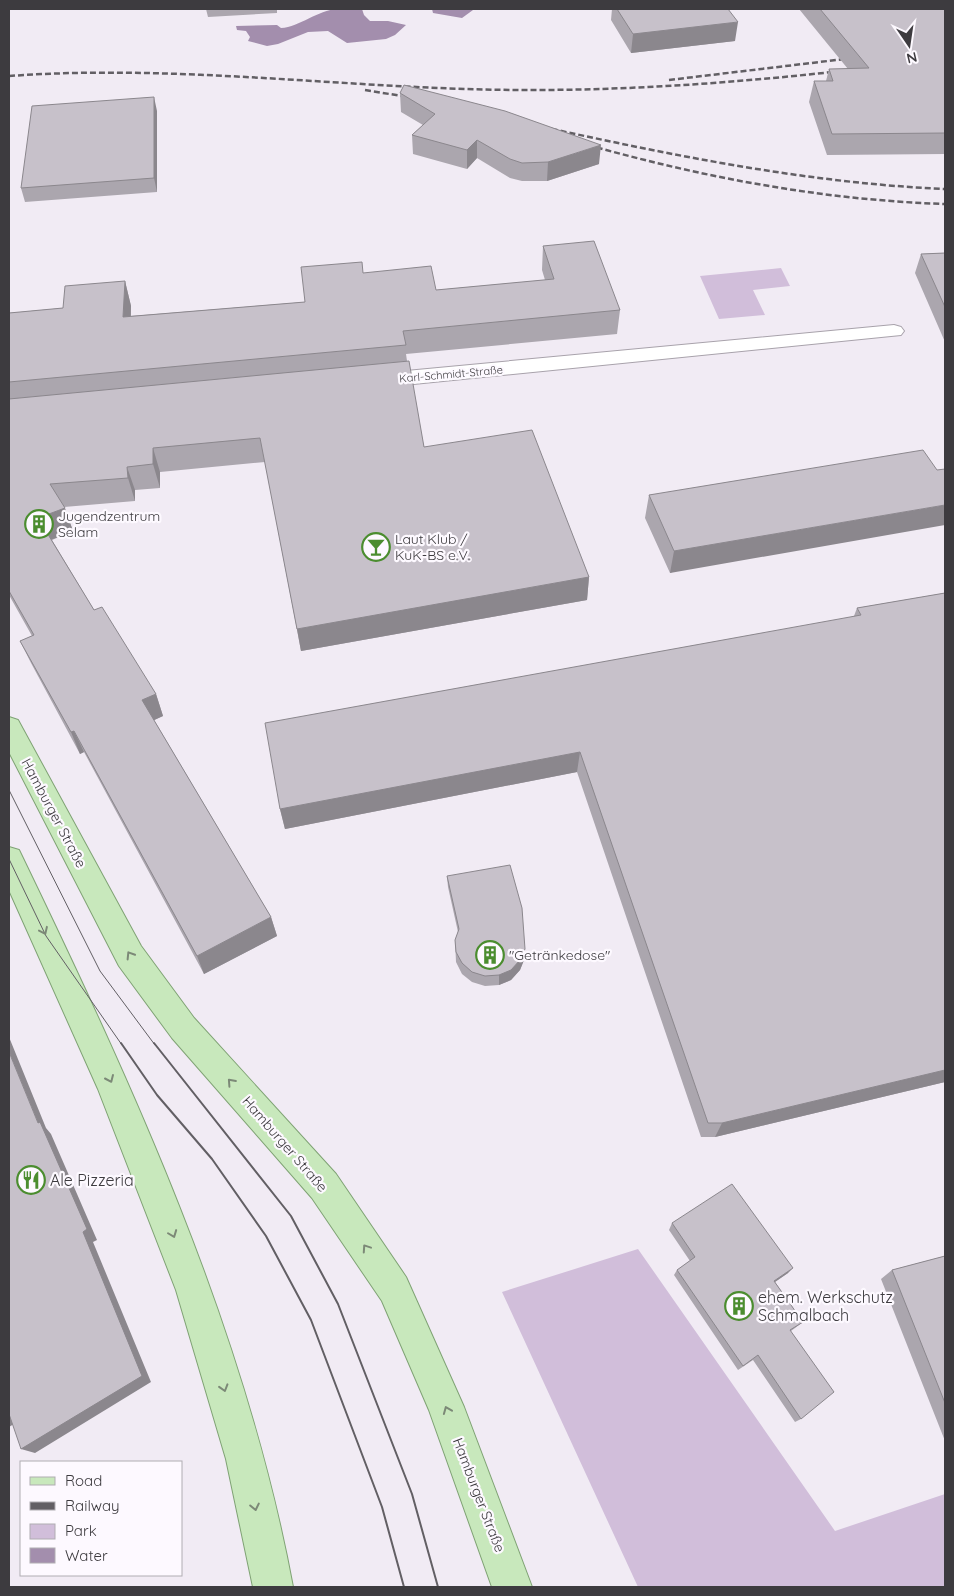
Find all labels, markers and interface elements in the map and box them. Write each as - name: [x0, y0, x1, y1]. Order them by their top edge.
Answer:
- north arrow: [884, 20, 934, 70]
- text: N: [905, 48, 919, 68]
- street label: Karl-Schmidt-Straße: [399, 362, 503, 386]
- place label: Jugendzentrum Selam: [58, 507, 160, 541]
- building icon: Jugendzentrum Selam: [24, 509, 54, 539]
- place label: Laut Klub / KuK-BS e.V.: [395, 530, 470, 564]
- bar icon: Laut Klub / KuK-BS e.V.: [361, 532, 391, 562]
- street label: Hamburger Straße: [18, 755, 90, 871]
- one-way arrow: [37, 926, 48, 935]
- building icon: "Getränkedose": [475, 940, 505, 970]
- place label: "Getränkedose": [509, 946, 610, 964]
- one-way arrow: [127, 951, 136, 960]
- one-way arrow: [104, 1074, 115, 1083]
- one-way arrow: [228, 1078, 237, 1087]
- street label: Hamburger Straße: [238, 1092, 332, 1196]
- restaurant icon: Ale Pizzeria: [16, 1165, 46, 1195]
- place label: Ale Pizzeria: [50, 1170, 134, 1190]
- one-way arrow: [167, 1229, 177, 1238]
- one-way arrow: [363, 1245, 372, 1254]
- place label: ehem. Werkschutz Schmalbach: [758, 1287, 893, 1325]
- building icon: ehem. Werkschutz Schmalbach: [724, 1291, 754, 1321]
- one-way arrow: [218, 1383, 228, 1392]
- one-way arrow: [443, 1406, 454, 1415]
- street label: Hamburger Straße: [449, 1435, 509, 1555]
- legend: [20, 1461, 182, 1576]
- text: Road: [65, 1471, 102, 1490]
- text: Railway: [65, 1496, 120, 1515]
- one-way arrow: [249, 1503, 260, 1511]
- text: Park: [65, 1521, 97, 1540]
- text: Water: [65, 1546, 108, 1565]

